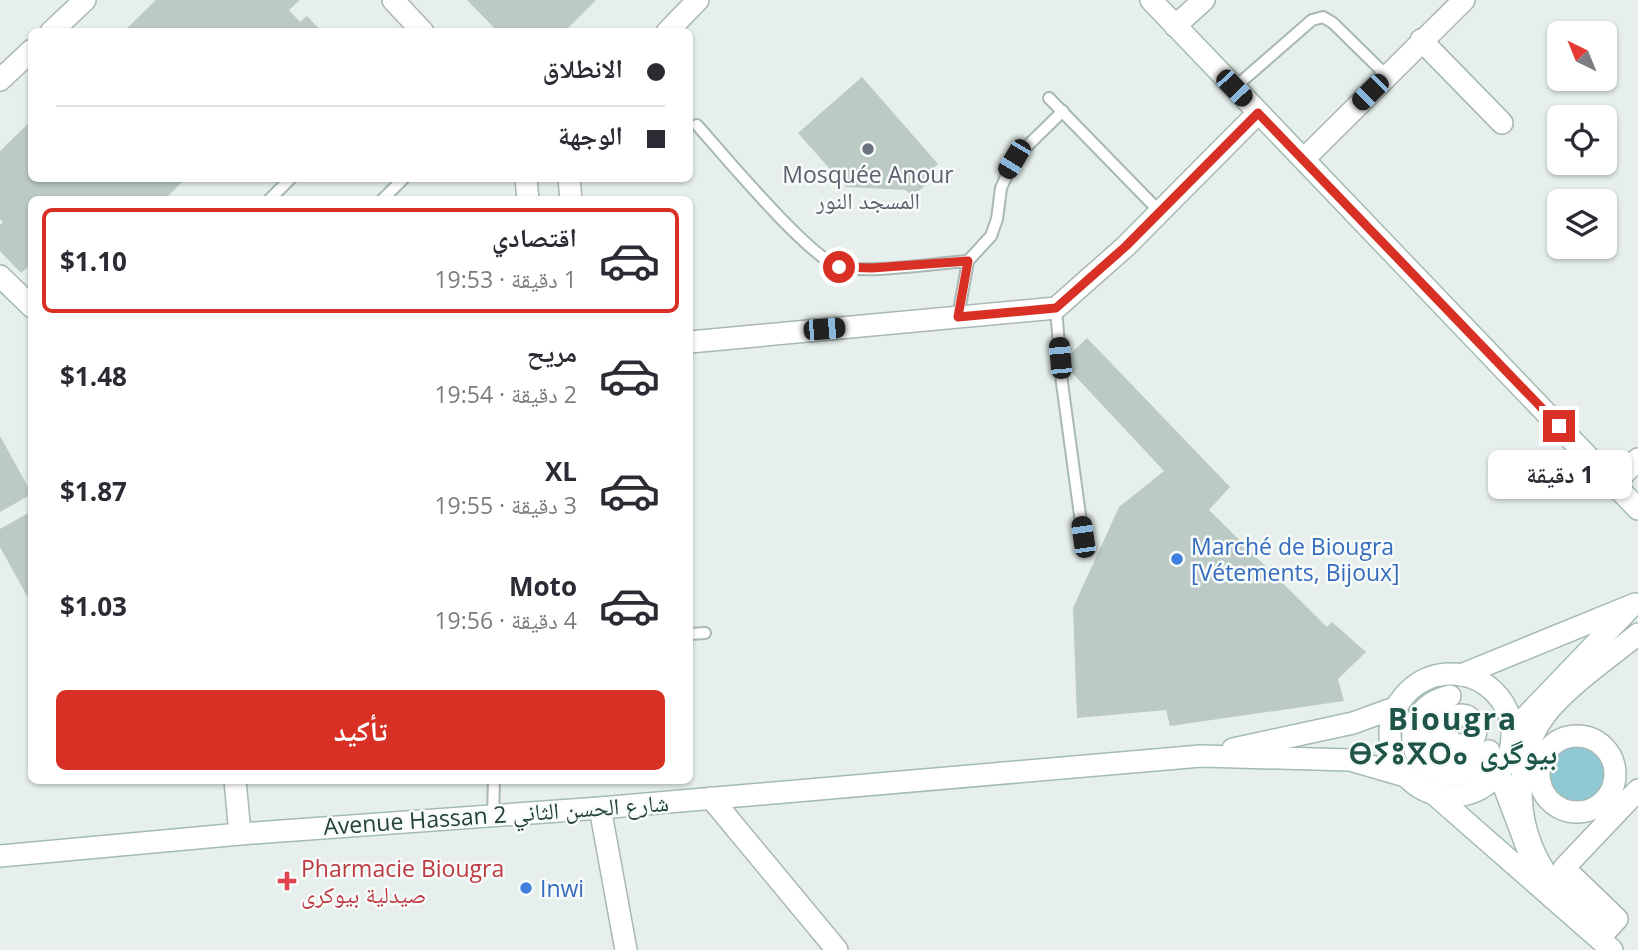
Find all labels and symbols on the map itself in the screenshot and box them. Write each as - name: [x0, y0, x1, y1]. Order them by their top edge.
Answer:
- north arrow: [1547, 21, 1617, 91]
- car: [1212, 66, 1257, 110]
- car: [1348, 70, 1393, 114]
- car: [995, 136, 1034, 182]
- marker: Mosquée Anour المسجد النور: [860, 141, 876, 157]
- place label: Mosquée Anour المسجد النور: [782, 158, 954, 216]
- route start: [823, 251, 855, 283]
- car: [803, 317, 846, 341]
- car: [1048, 336, 1073, 380]
- route end: [1543, 410, 1575, 442]
- callout: 1 دقيقة: [1487, 450, 1631, 500]
- car: [1070, 515, 1097, 559]
- place label: Marché de Biougra [Vétements, Bijoux]: [1191, 530, 1400, 588]
- marker: Marché de Biougra [Vétements, Bijoux]: [1169, 551, 1185, 567]
- district label: Biougra ⴱⵢⵓⴳⵔⴰ بيوگرى: [1349, 698, 1557, 773]
- street label: Avenue Hassan 2 شارع الحسن الثاني: [322, 786, 670, 846]
- place label: Pharmacie Biougra صيدلية بيوكرى: [301, 852, 504, 910]
- place label: Inwi: [540, 872, 584, 904]
- marker: Pharmacie Biougra صيدلية بيوكرى: [279, 873, 295, 889]
- marker: Inwi: [518, 880, 534, 896]

